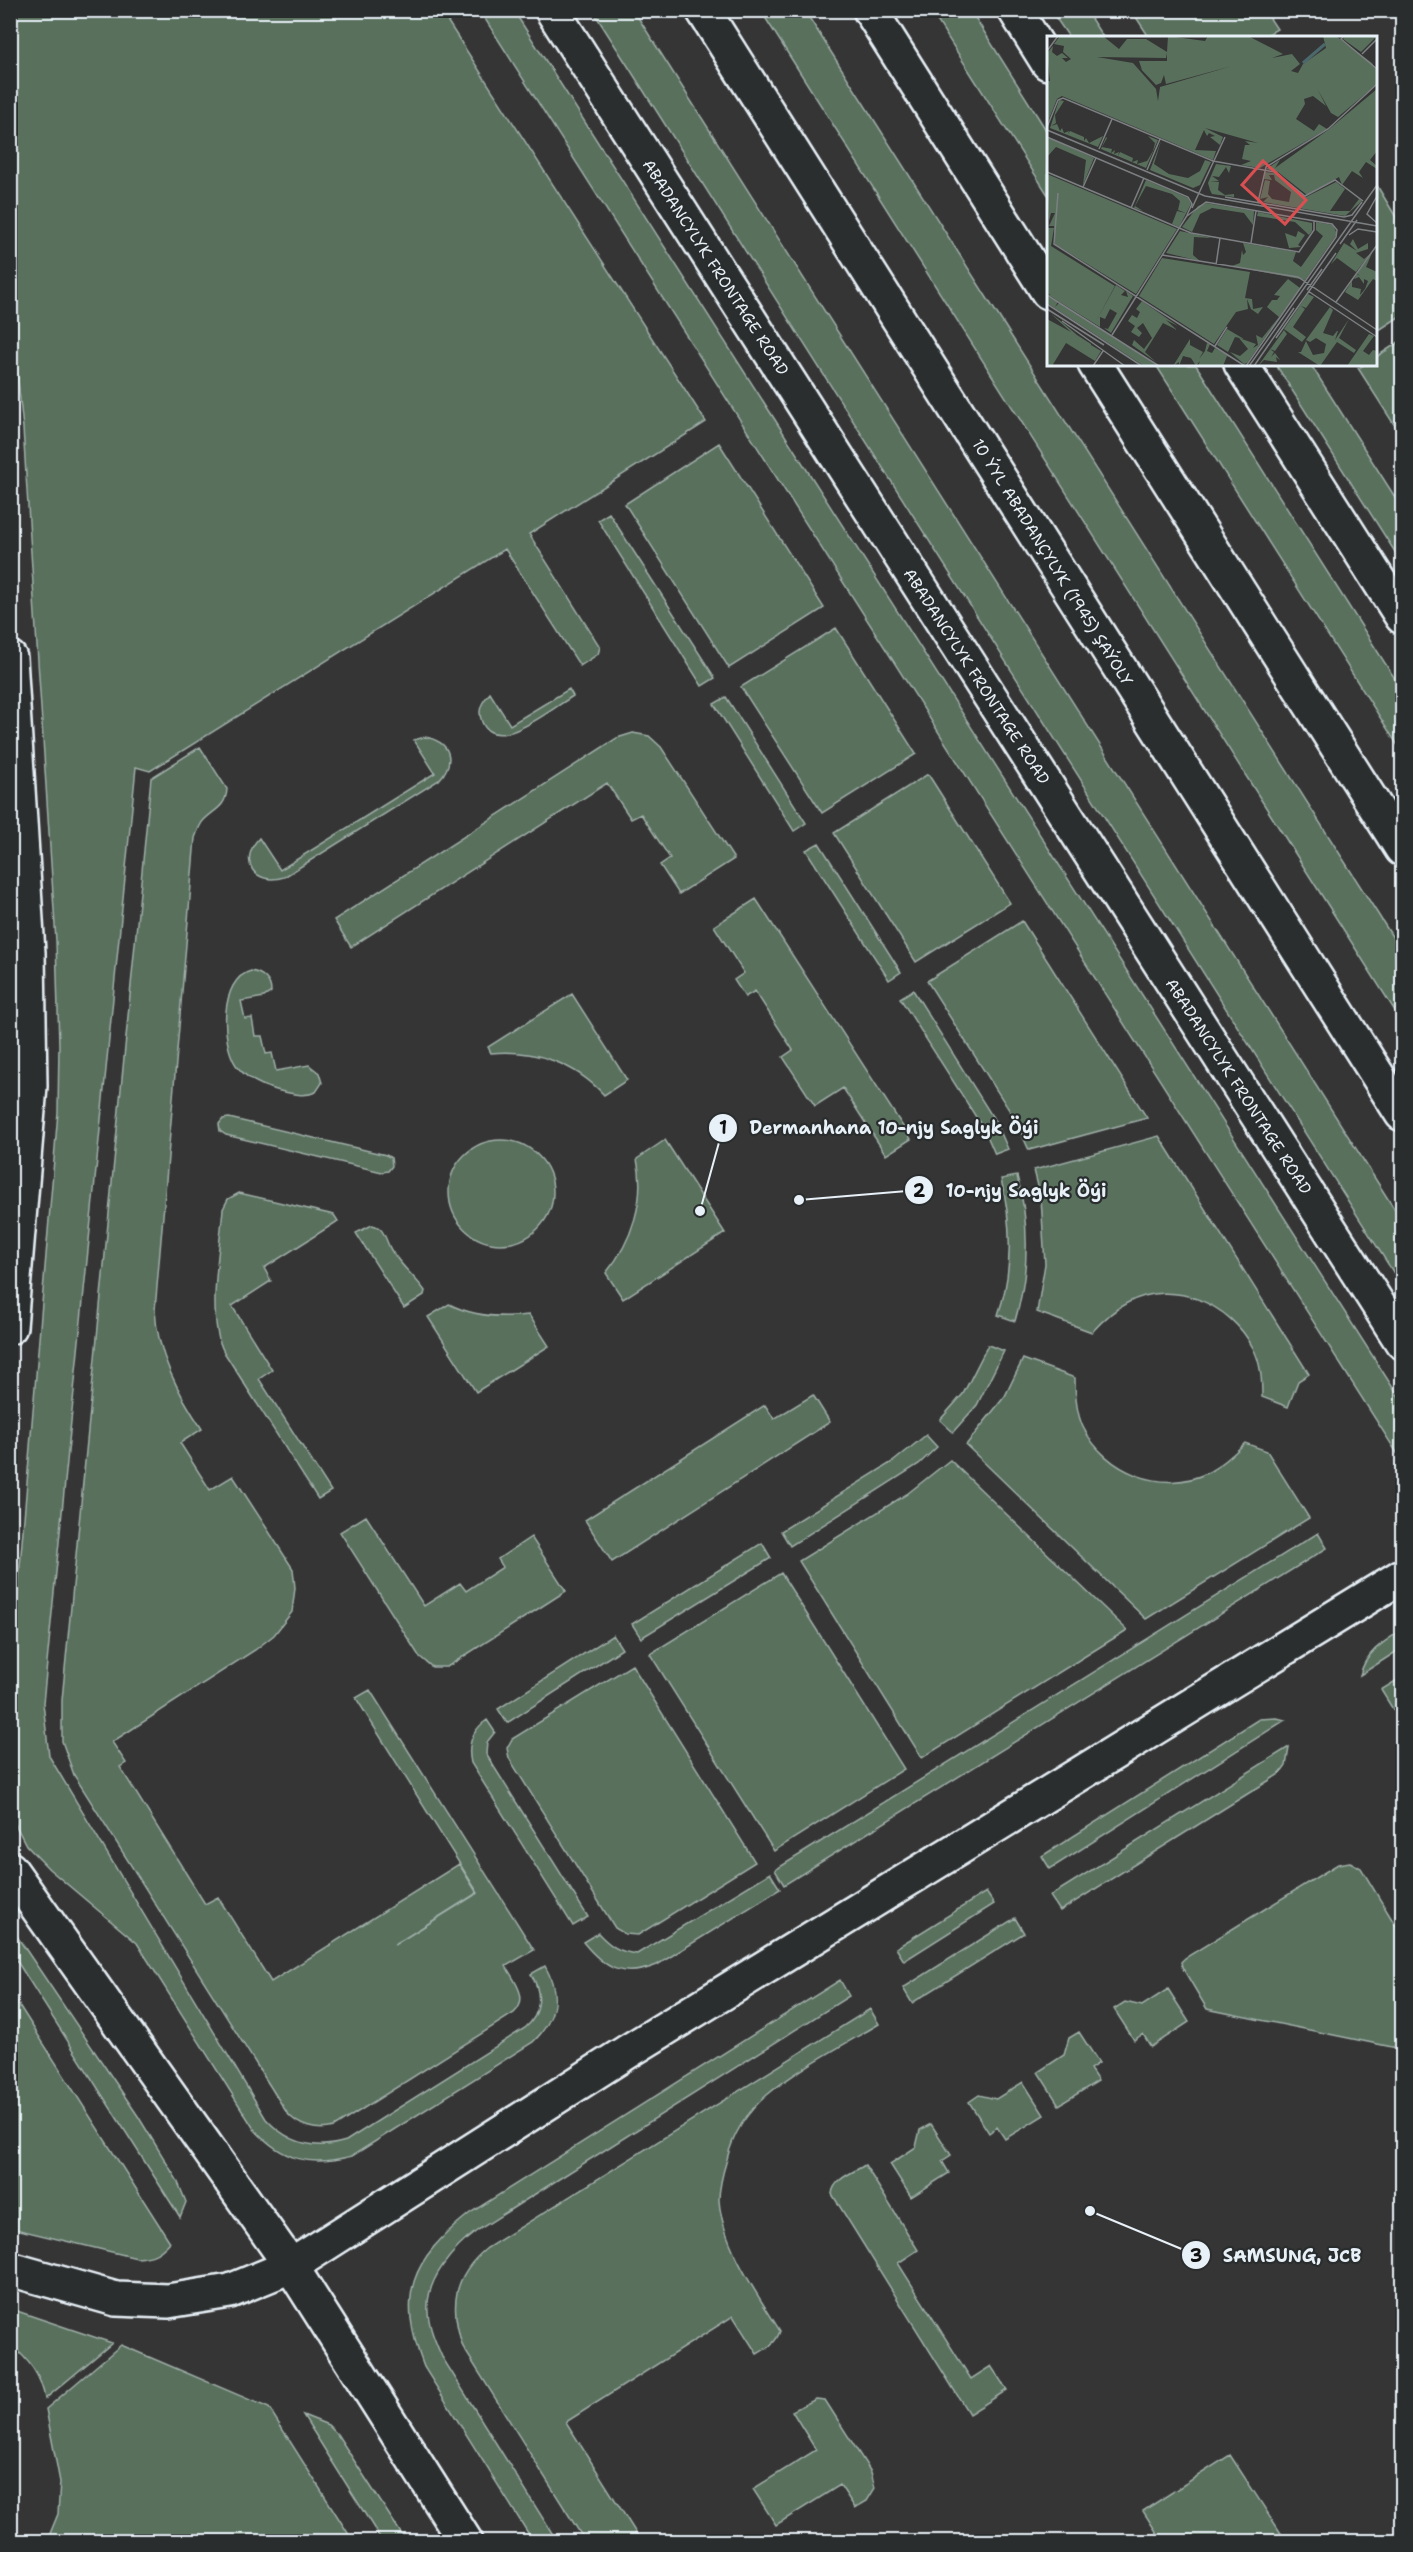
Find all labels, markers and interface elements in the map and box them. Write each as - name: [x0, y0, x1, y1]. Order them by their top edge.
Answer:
- inset map: [1047, 36, 1377, 366]
- street label: ABADANCYLYK FRONTAGE ROAD: [638, 155, 793, 379]
- street label: 10 ÝYL ABADANÇYLYK (1945) ŞAÝOLY: [968, 435, 1138, 690]
- street label: ABADANCYLYK FRONTAGE ROAD: [899, 564, 1054, 788]
- street label: ABADANCYLYK FRONTAGE ROAD: [1161, 974, 1316, 1198]
- callout: Dermanhana 10-njy Saglyk Öýi: [708, 1110, 1051, 1146]
- text: Dermanhana 10-njy Saglyk Öýi: [750, 1115, 1038, 1140]
- text: 1: [719, 1116, 727, 1140]
- callout: 10-njy Saglyk Öýi: [904, 1172, 1119, 1208]
- text: 10-njy Saglyk Öýi: [946, 1178, 1106, 1203]
- text: 2: [913, 1179, 926, 1203]
- callout: SAMSUNG, JCB: [1181, 2237, 1374, 2273]
- text: 3: [1190, 2244, 1202, 2268]
- text: SAMSUNG, JCB: [1223, 2244, 1361, 2268]

